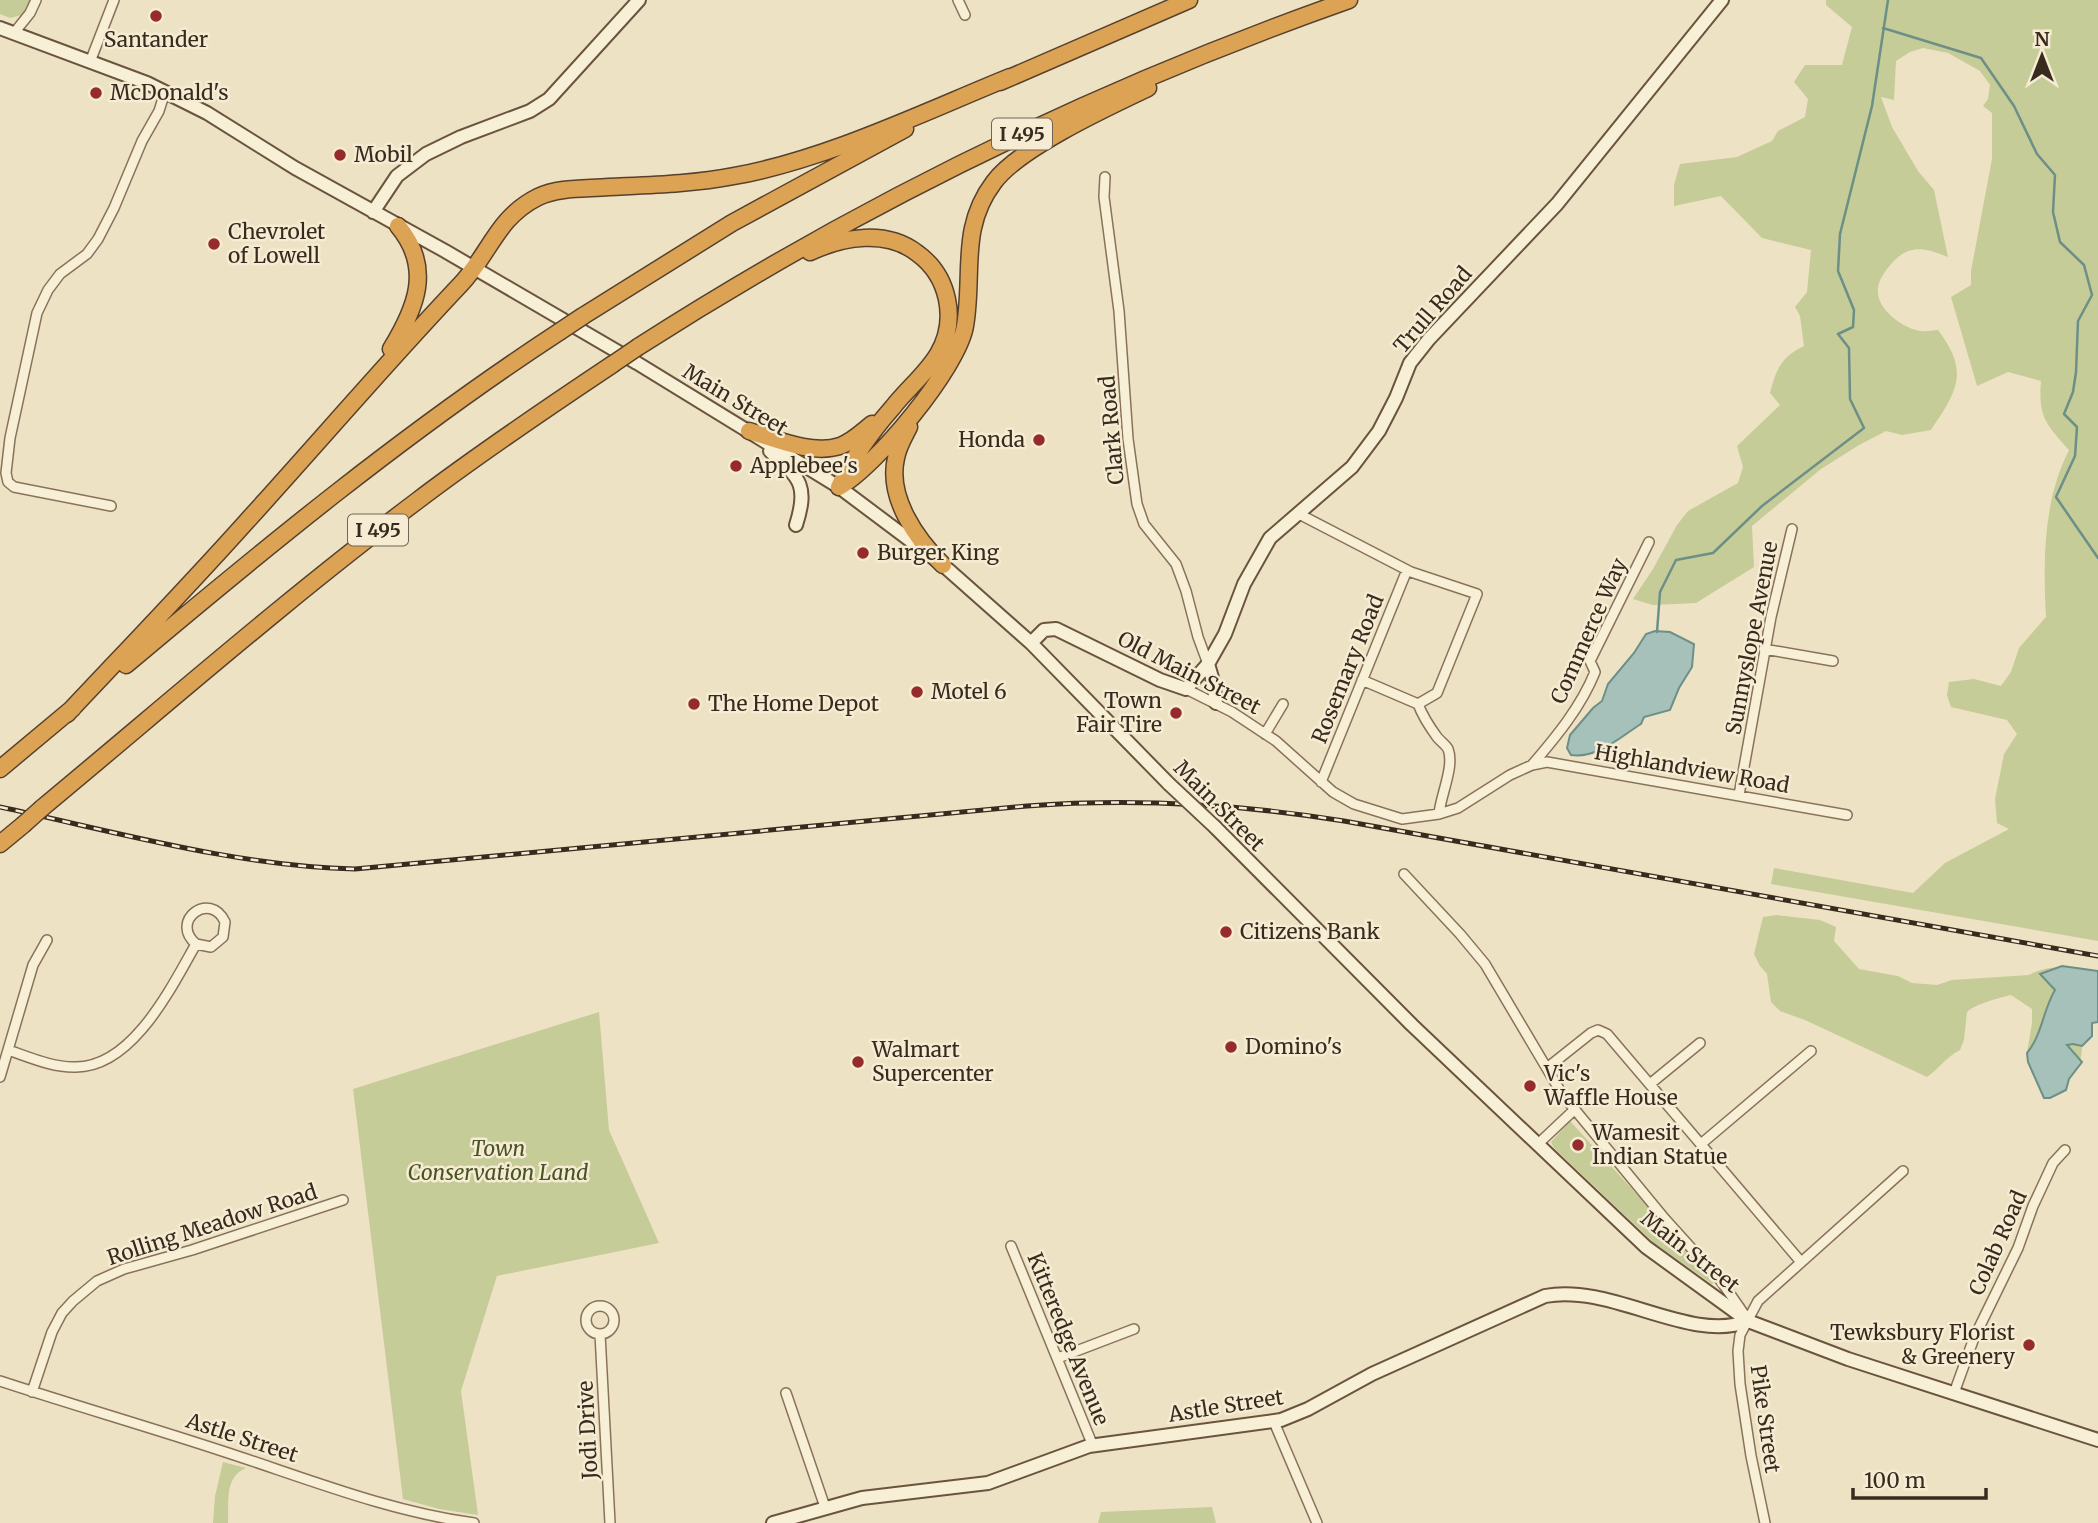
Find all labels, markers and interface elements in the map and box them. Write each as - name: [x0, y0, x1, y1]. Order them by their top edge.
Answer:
- marker: Santander: [148, 8, 164, 24]
- north arrow: [2007, 21, 2077, 91]
- place label: Santander: [104, 26, 208, 53]
- text: N: [2034, 27, 2050, 51]
- place label: McDonald's: [110, 79, 229, 106]
- marker: McDonald's: [88, 85, 104, 101]
- road number: I 495: [992, 118, 1052, 150]
- place label: Mobil: [354, 141, 413, 168]
- marker: Mobil: [332, 147, 348, 163]
- place label: Chevrolet of Lowell: [228, 218, 325, 269]
- marker: Chevrolet of Lowell: [206, 236, 222, 252]
- street label: Trull Road: [1388, 261, 1478, 359]
- street label: Main Street: [678, 358, 793, 441]
- street label: Clark Road: [1093, 374, 1130, 486]
- place label: Honda: [958, 426, 1025, 453]
- marker: Honda: [1031, 432, 1047, 448]
- place label: Applebee's: [749, 452, 858, 479]
- marker: Applebee's: [728, 458, 744, 474]
- road number: I 495: [348, 514, 408, 545]
- place label: Burger King: [877, 539, 1000, 566]
- street label: Sunnyslope Avenue: [1719, 539, 1784, 737]
- marker: Burger King: [855, 545, 871, 561]
- street label: Commerce Way: [1544, 553, 1633, 708]
- street label: Rosemary Road: [1305, 590, 1390, 747]
- street label: Old Main Street: [1113, 625, 1265, 720]
- place label: Motel 6: [931, 678, 1007, 705]
- marker: Motel 6: [909, 684, 925, 700]
- place label: Town Fair Tire: [1076, 687, 1162, 738]
- place label: The Home Depot: [708, 690, 879, 717]
- marker: The Home Depot: [686, 696, 702, 712]
- marker: Town Fair Tire: [1168, 705, 1184, 721]
- street label: Highlandview Road: [1593, 738, 1792, 799]
- street label: Main Street: [1168, 754, 1271, 857]
- place label: Citizens Bank: [1240, 918, 1380, 945]
- marker: Citizens Bank: [1218, 924, 1234, 940]
- place label: Domino's: [1245, 1033, 1342, 1060]
- place label: Walmart Supercenter: [871, 1036, 994, 1087]
- marker: Domino's: [1223, 1039, 1239, 1055]
- marker: Walmart Supercenter: [850, 1054, 866, 1070]
- place label: Vic's Waffle House: [1543, 1060, 1678, 1111]
- marker: Vic's Waffle House: [1522, 1078, 1538, 1094]
- place label: Wamesit Indian Statue: [1591, 1119, 1727, 1170]
- park label: Town Conservation Land: [408, 1135, 588, 1186]
- marker: Wamesit Indian Statue: [1570, 1137, 1586, 1153]
- street label: Rolling Meadow Road: [103, 1178, 321, 1271]
- street label: Colab Road: [1962, 1186, 2033, 1299]
- street label: Main Street: [1636, 1205, 1745, 1299]
- street label: Kitteredge Avenue: [1022, 1249, 1115, 1429]
- place label: Tewksbury Florist & Greenery: [1830, 1319, 2016, 1370]
- marker: Tewksbury Florist & Greenery: [2021, 1337, 2037, 1353]
- street label: Pike Street: [1745, 1363, 1786, 1475]
- street label: Jodi Drive: [571, 1380, 604, 1481]
- street label: Astle Street: [1166, 1383, 1285, 1428]
- street label: Astle Street: [182, 1406, 301, 1468]
- scale bar: [1853, 1456, 1986, 1500]
- text: 100 m: [1864, 1467, 1926, 1494]

